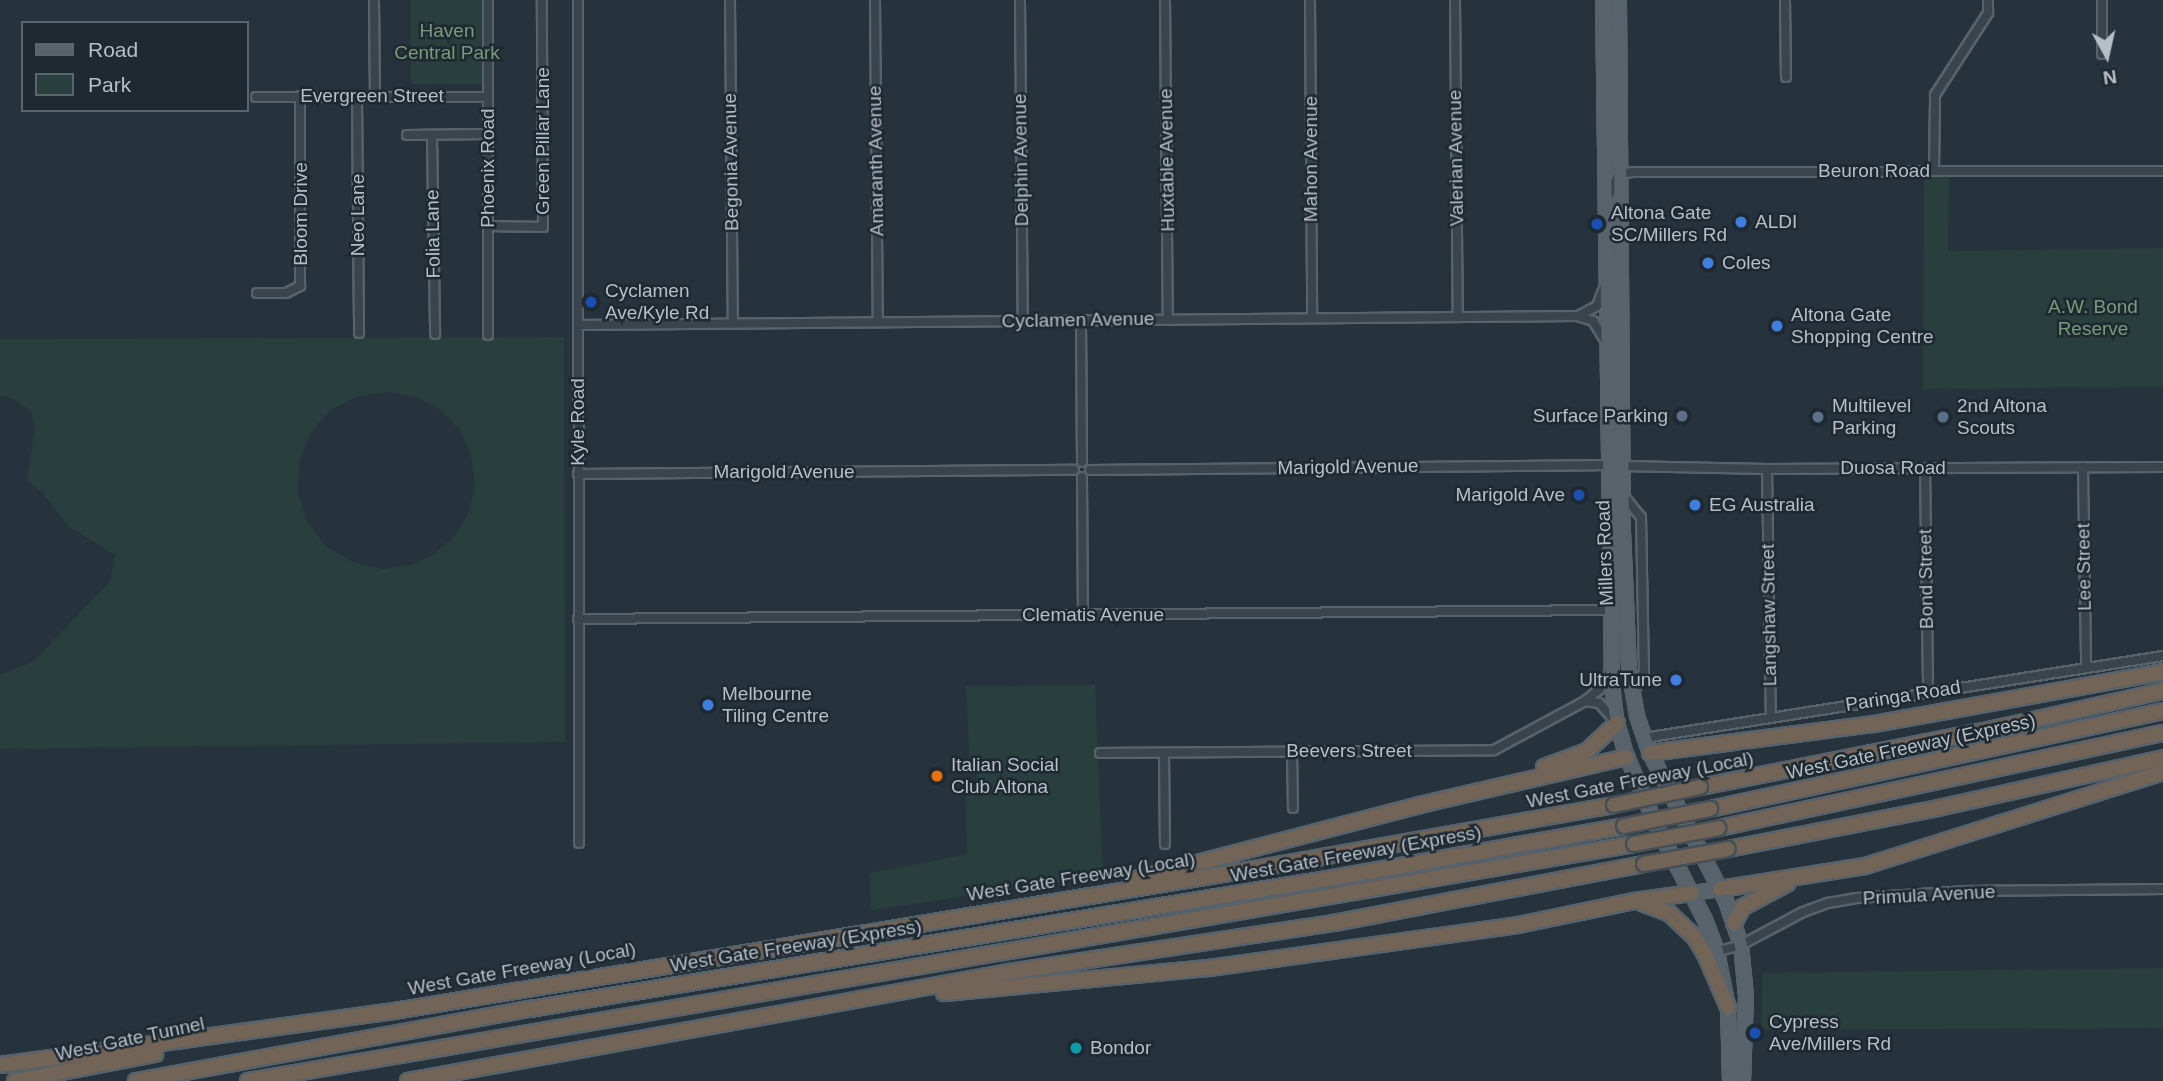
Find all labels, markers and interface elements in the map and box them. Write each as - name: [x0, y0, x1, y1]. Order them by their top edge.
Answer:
- park label: Haven Central Park: [394, 20, 500, 64]
- legend: [21, 21, 248, 112]
- north arrow: [2072, 21, 2142, 91]
- text: Road: [88, 38, 138, 61]
- text: N: [2102, 66, 2118, 89]
- street label: Green Pillar Lane: [532, 67, 554, 215]
- text: Park: [88, 73, 131, 96]
- street label: Evergreen Street: [300, 85, 444, 107]
- street label: Amaranth Avenue: [863, 85, 889, 237]
- street label: Huxtable Avenue: [1154, 88, 1180, 232]
- street label: Valerian Avenue: [1443, 89, 1469, 227]
- street label: Begonia Avenue: [718, 92, 744, 232]
- street label: Delphin Avenue: [1008, 93, 1034, 227]
- street label: Mahon Avenue: [1300, 95, 1322, 223]
- street label: Phoenix Road: [477, 108, 499, 228]
- street label: Beuron Road: [1818, 160, 1930, 182]
- street label: Bloom Drive: [290, 162, 312, 266]
- street label: Neo Lane: [347, 174, 369, 256]
- street label: Folia Lane: [421, 189, 445, 279]
- place label: Altona Gate SC/Millers Rd: [1611, 202, 1727, 246]
- place label: ALDI: [1755, 211, 1797, 233]
- marker: ALDI: [1733, 214, 1749, 230]
- marker: Altona Gate SC/Millers Rd: [1589, 216, 1605, 232]
- place label: Coles: [1722, 252, 1771, 274]
- marker: Coles: [1700, 255, 1716, 271]
- place label: Cyclamen Ave/Kyle Rd: [605, 280, 709, 324]
- marker: Cyclamen Ave/Kyle Rd: [583, 294, 599, 310]
- park label: A.W. Bond Reserve: [2048, 296, 2138, 340]
- place label: Altona Gate Shopping Centre: [1791, 304, 1934, 348]
- street label: Cyclamen Avenue: [1001, 307, 1155, 333]
- marker: Altona Gate Shopping Centre: [1769, 318, 1785, 334]
- street label: Kyle Road: [567, 378, 589, 466]
- place label: Multilevel Parking: [1832, 395, 1911, 439]
- place label: 2nd Altona Scouts: [1957, 395, 2048, 439]
- place label: Surface Parking: [1533, 405, 1668, 427]
- marker: Surface Parking: [1674, 408, 1690, 424]
- marker: Multilevel Parking: [1810, 409, 1826, 425]
- marker: 2nd Altona Scouts: [1935, 409, 1951, 425]
- street label: Marigold Avenue: [1277, 454, 1419, 480]
- street label: Duosa Road: [1840, 457, 1946, 479]
- street label: Marigold Avenue: [713, 461, 855, 483]
- place label: Marigold Ave: [1454, 484, 1565, 506]
- marker: Marigold Ave: [1571, 487, 1587, 503]
- place label: EG Australia: [1709, 494, 1816, 516]
- marker: EG Australia: [1687, 497, 1703, 513]
- street label: Millers Road: [1592, 500, 1618, 606]
- street label: Lee Street: [2072, 523, 2096, 611]
- street label: Bond Street: [1914, 529, 1938, 629]
- street label: Langshaw Street: [1756, 544, 1782, 686]
- street label: Clematis Avenue: [1021, 604, 1165, 626]
- place label: UltraTune: [1579, 669, 1662, 691]
- marker: UltraTune: [1668, 672, 1684, 688]
- street label: Paringa Road: [1844, 676, 1962, 716]
- place label: Melbourne Tiling Centre: [722, 683, 829, 727]
- marker: Melbourne Tiling Centre: [700, 697, 716, 713]
- street label: West Gate Freeway (Express): [1784, 709, 2038, 785]
- street label: Beevers Street: [1286, 740, 1412, 762]
- street label: West Gate Freeway (Local): [1524, 747, 1756, 813]
- place label: Italian Social Club Altona: [951, 754, 1059, 798]
- marker: Italian Social Club Altona: [929, 768, 945, 784]
- street label: West Gate Freeway (Express): [1229, 821, 1483, 887]
- street label: West Gate Freeway (Local): [965, 848, 1197, 906]
- street label: Primula Avenue: [1862, 880, 1996, 910]
- street label: West Gate Freeway (Express): [669, 915, 923, 977]
- street label: West Gate Freeway (Local): [406, 938, 638, 1000]
- place label: Cypress Ave/Millers Rd: [1769, 1011, 1891, 1055]
- street label: West Gate Tunnel: [53, 1012, 207, 1066]
- marker: Cypress Ave/Millers Rd: [1747, 1025, 1763, 1041]
- place label: Bondor: [1090, 1037, 1151, 1059]
- marker: Bondor: [1068, 1040, 1084, 1056]

